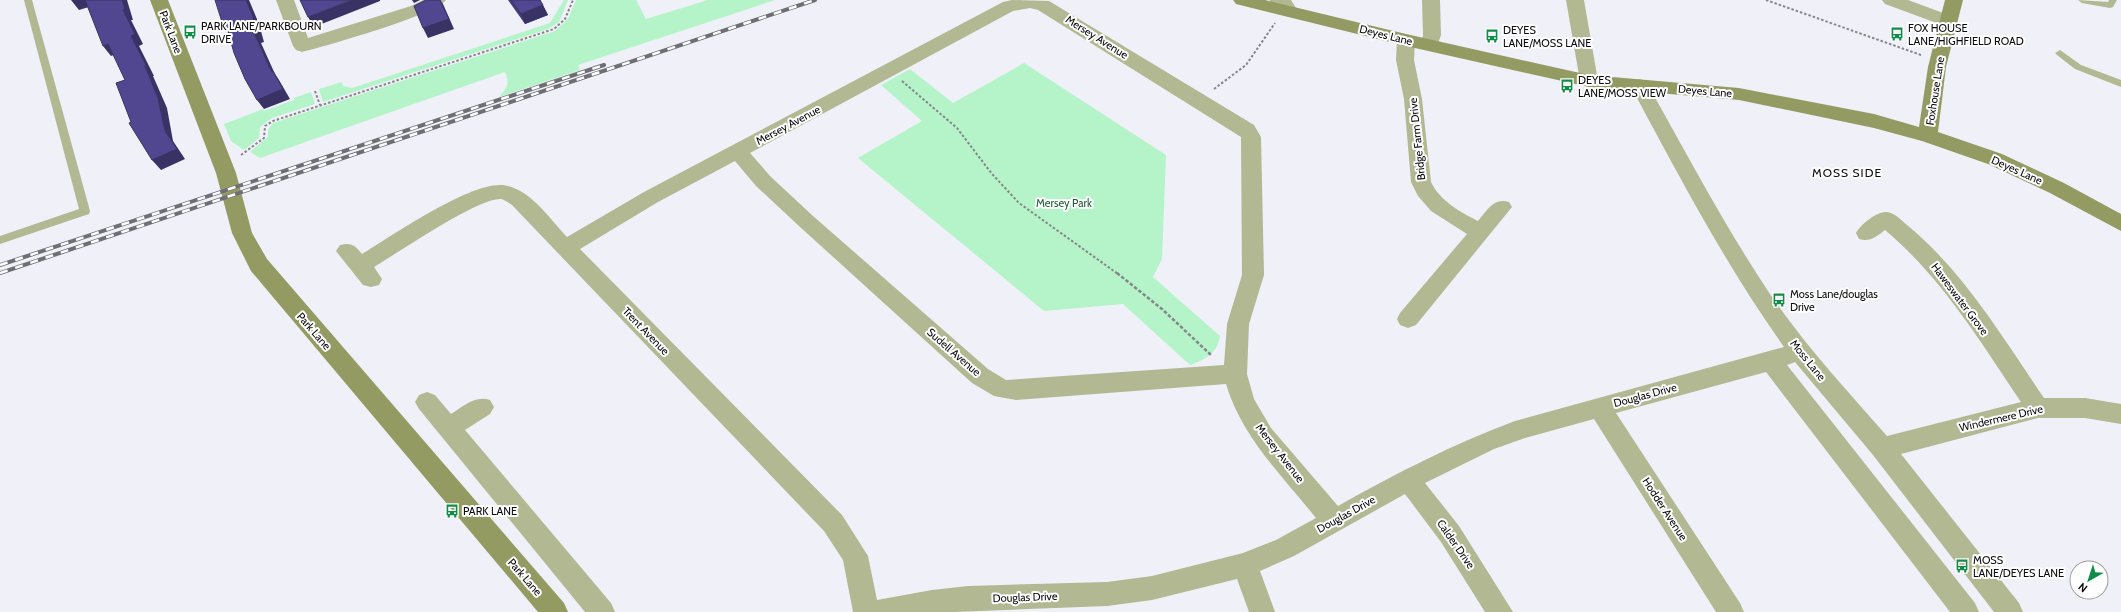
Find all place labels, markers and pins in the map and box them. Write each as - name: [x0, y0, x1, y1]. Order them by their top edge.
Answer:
- place label: PARK LANE/PARKBOURN DRIVE: [201, 19, 322, 46]
- place label: FOX HOUSE LANE/HIGHFIELD ROAD: [1908, 21, 2024, 48]
- place label: DEYES LANE/MOSS LANE: [1503, 23, 1591, 50]
- bus stop icon: PARK LANE/PARKBOURN DRIVE: [182, 24, 198, 40]
- bus stop icon: FOX HOUSE LANE/HIGHFIELD ROAD: [1889, 26, 1905, 42]
- bus stop icon: DEYES LANE/MOSS LANE: [1484, 28, 1500, 44]
- place label: DEYES LANE/MOSS VIEW: [1578, 73, 1667, 100]
- bus stop icon: DEYES LANE/MOSS VIEW: [1559, 78, 1575, 94]
- place label: Moss Lane/douglas Drive: [1790, 287, 1878, 314]
- bus stop icon: Moss Lane/douglas Drive: [1771, 292, 1787, 308]
- bus stop icon: PARK LANE: [444, 503, 460, 519]
- place label: PARK LANE: [463, 504, 517, 518]
- place label: MOSS LANE/DEYES LANE: [1973, 553, 2064, 580]
- bus stop icon: MOSS LANE/DEYES LANE: [1954, 558, 1970, 574]

